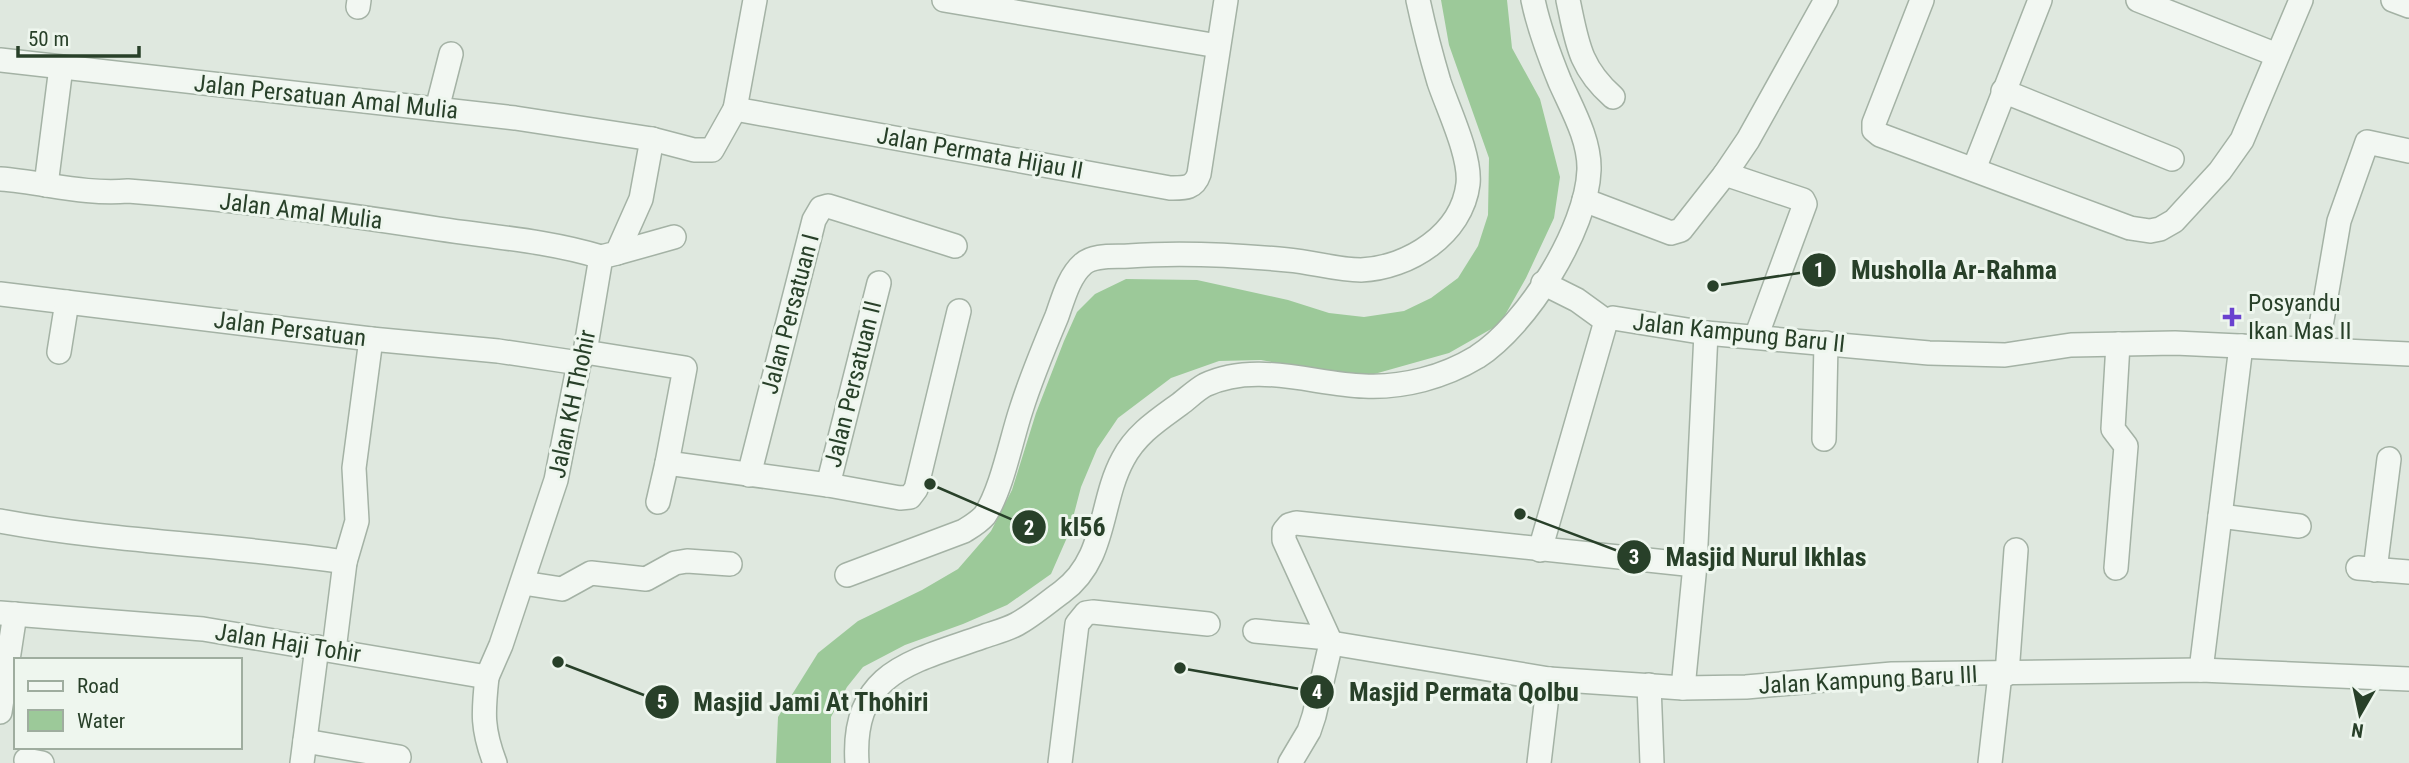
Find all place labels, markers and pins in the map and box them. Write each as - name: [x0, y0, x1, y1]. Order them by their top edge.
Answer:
- callout: Musholla Ar-Rahma: [1802, 246, 2071, 293]
- place label: Posyandu Ikan Mas II: [2248, 289, 2352, 345]
- marker: Posyandu Ikan Mas II: [2222, 307, 2242, 327]
- callout: kl56: [1012, 504, 1120, 551]
- callout: Masjid Nurul Ikhlas: [1616, 534, 1880, 581]
- callout: Masjid Permata Qolbu: [1300, 668, 1593, 715]
- callout: Masjid Jami At Thohiri: [644, 678, 943, 725]

